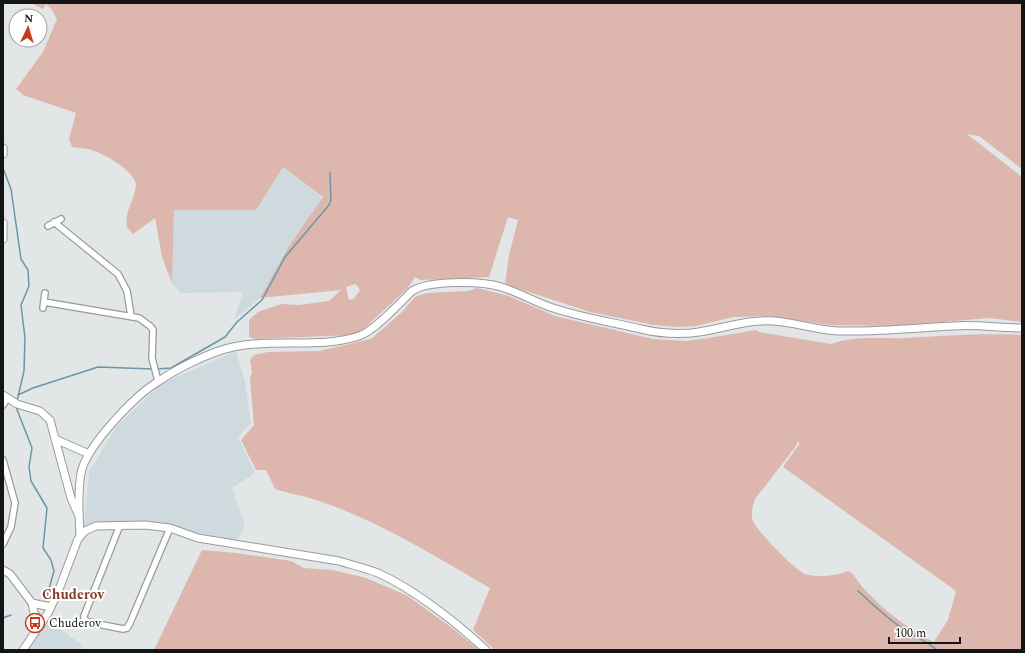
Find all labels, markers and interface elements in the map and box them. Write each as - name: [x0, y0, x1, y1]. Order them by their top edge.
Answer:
- north arrow: [8, 8, 48, 48]
- text: N: [24, 10, 34, 27]
- district label: Chuderov: [42, 584, 105, 605]
- bus stop icon: Chuderov: [24, 612, 46, 634]
- place label: Chuderov: [49, 614, 102, 633]
- scale bar: [889, 619, 960, 645]
- text: 100 m: [895, 624, 926, 643]

